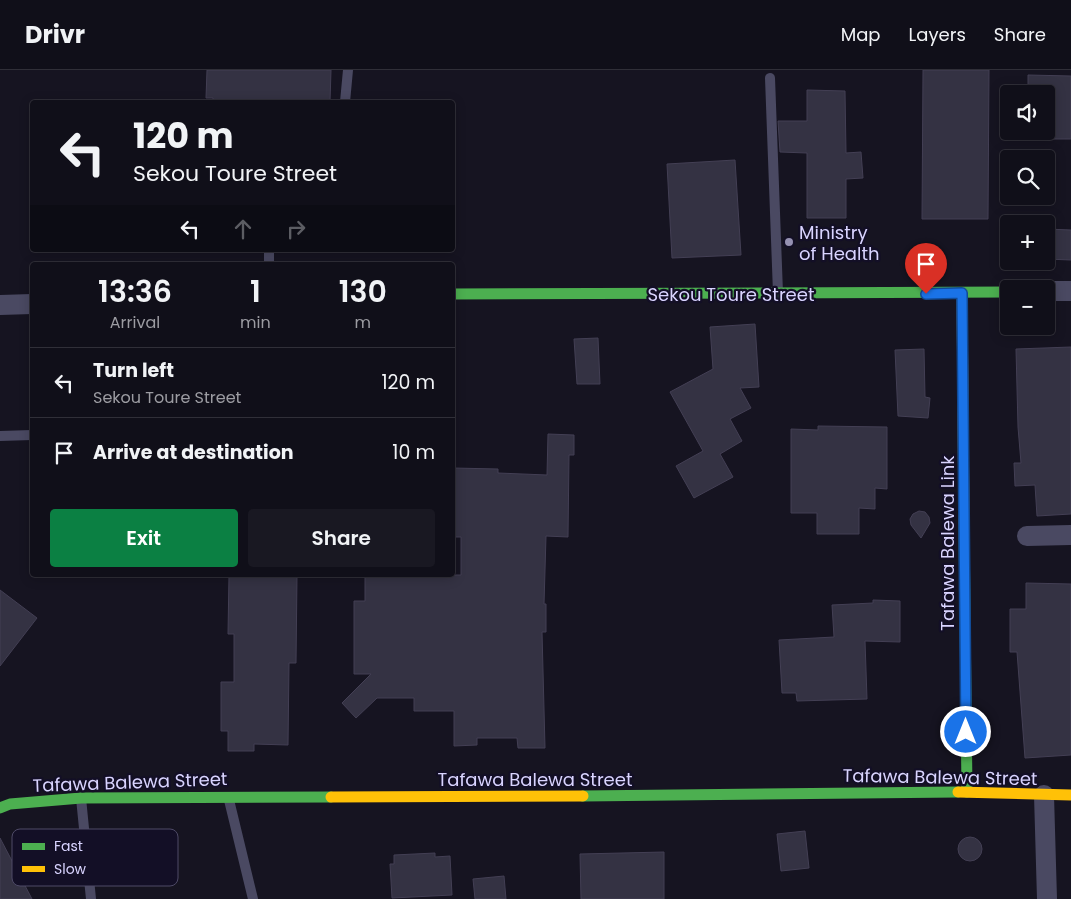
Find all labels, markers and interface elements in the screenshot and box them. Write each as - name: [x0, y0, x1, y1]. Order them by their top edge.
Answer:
- text: Drivr: [25, 18, 85, 51]
- text: Map: [841, 22, 881, 47]
- text: Layers: [909, 22, 966, 47]
- text: Share: [994, 22, 1046, 47]
- map controls: [1000, 85, 1055, 335]
- button: sound: [1000, 85, 1055, 140]
- text: 120 m: [133, 111, 233, 160]
- icon: left: [50, 120, 115, 185]
- button: search: [1000, 150, 1055, 205]
- text: Sekou Toure Street: [133, 158, 337, 189]
- icon: left: [176, 215, 204, 243]
- icon: ahead: [229, 215, 257, 243]
- icon: right: [282, 215, 310, 243]
- button: +: [1000, 215, 1055, 270]
- place label: Ministry of Health: [799, 220, 880, 266]
- marker: Ministry of Health: [783, 236, 795, 248]
- pin: [905, 243, 947, 294]
- icon: arrive: [912, 250, 940, 278]
- text: 13:36: [98, 270, 172, 313]
- text: 1: [250, 270, 261, 313]
- text: 130: [339, 270, 387, 313]
- button: −: [1000, 280, 1055, 335]
- street label: Sekou Toure Street: [647, 282, 815, 307]
- text: Arrival: [110, 311, 160, 334]
- text: min: [240, 311, 271, 334]
- text: m: [355, 311, 371, 334]
- text: Turn left: [93, 357, 174, 384]
- icon: left: [50, 369, 78, 397]
- text: 120 m: [381, 369, 435, 396]
- text: Sekou Toure Street: [93, 386, 241, 409]
- icon: arrive: [50, 439, 78, 467]
- text: Arrive at destination: [93, 439, 294, 466]
- text: 10 m: [392, 439, 435, 466]
- street label: Tafawa Balewa Link: [935, 455, 960, 631]
- button: Exit: [50, 509, 238, 567]
- button: Share: [248, 509, 435, 567]
- position arrow: [939, 705, 991, 757]
- street label: Tafawa Balewa Street: [842, 763, 1038, 791]
- street label: Tafawa Balewa Street: [32, 766, 228, 798]
- street label: Tafawa Balewa Street: [438, 767, 632, 792]
- legend: [12, 829, 178, 886]
- text: Fast: [54, 836, 83, 856]
- text: Slow: [54, 859, 87, 879]

